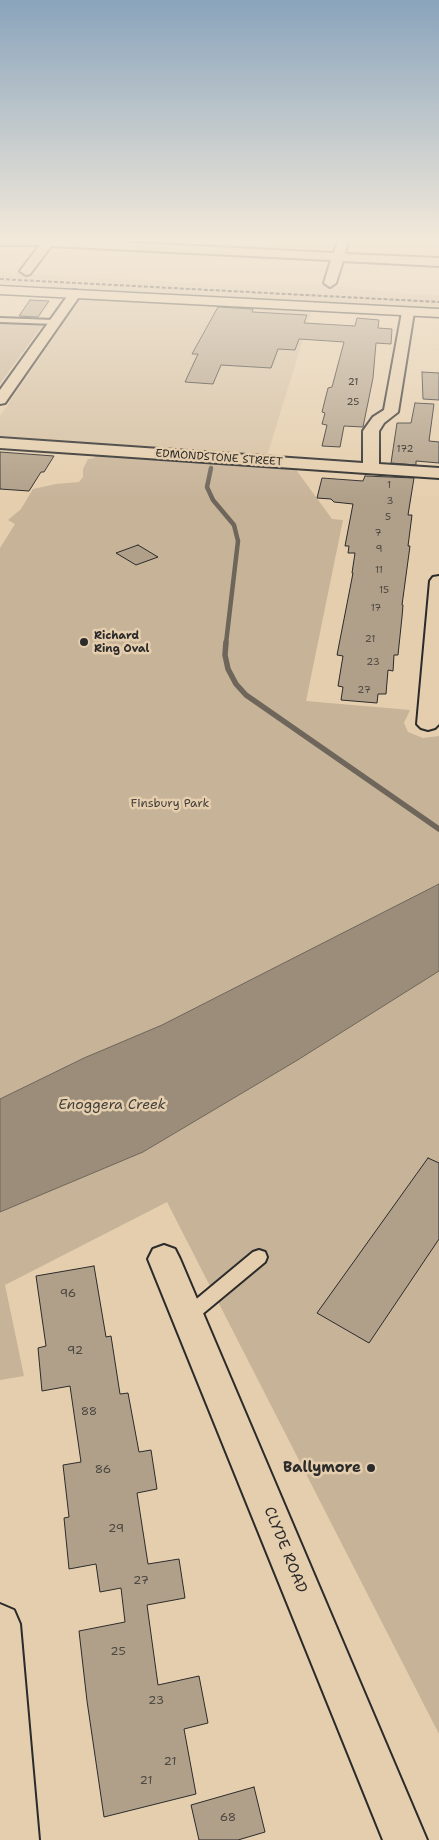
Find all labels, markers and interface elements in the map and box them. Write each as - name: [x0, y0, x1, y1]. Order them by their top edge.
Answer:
- house number: 21: [348, 376, 358, 388]
- house number: 25: [347, 396, 359, 408]
- house number: 172: [397, 443, 413, 455]
- street label: EDMONDSTONE STREET: [155, 447, 283, 469]
- house number: 1: [387, 479, 391, 491]
- house number: 3: [387, 495, 393, 507]
- house number: 5: [385, 511, 391, 523]
- house number: 7: [375, 527, 381, 539]
- house number: 9: [376, 543, 382, 555]
- house number: 11: [375, 564, 383, 576]
- house number: 15: [379, 584, 389, 596]
- house number: 17: [371, 602, 381, 614]
- place label: Richard Ring Oval: [94, 629, 149, 655]
- house number: 21: [365, 633, 375, 645]
- marker: Richard Ring Oval: [78, 636, 90, 648]
- house number: 23: [366, 656, 380, 668]
- house number: 27: [357, 684, 371, 696]
- park label: Finsbury Park: [131, 797, 209, 811]
- water label: Enoggera Creek: [58, 1097, 166, 1113]
- house number: 96: [60, 1287, 76, 1301]
- house number: 92: [67, 1344, 83, 1358]
- house number: 88: [81, 1405, 97, 1419]
- place label: Ballymore: [283, 1459, 361, 1477]
- marker: Ballymore: [365, 1462, 377, 1474]
- house number: 86: [95, 1463, 111, 1477]
- street label: CLYDE ROAD: [260, 1504, 310, 1596]
- house number: 29: [108, 1522, 124, 1536]
- house number: 27: [133, 1574, 149, 1588]
- house number: 25: [110, 1645, 126, 1659]
- house number: 23: [148, 1694, 164, 1708]
- house number: 21: [164, 1755, 176, 1769]
- house number: 21: [140, 1774, 152, 1788]
- house number: 68: [220, 1811, 236, 1825]

